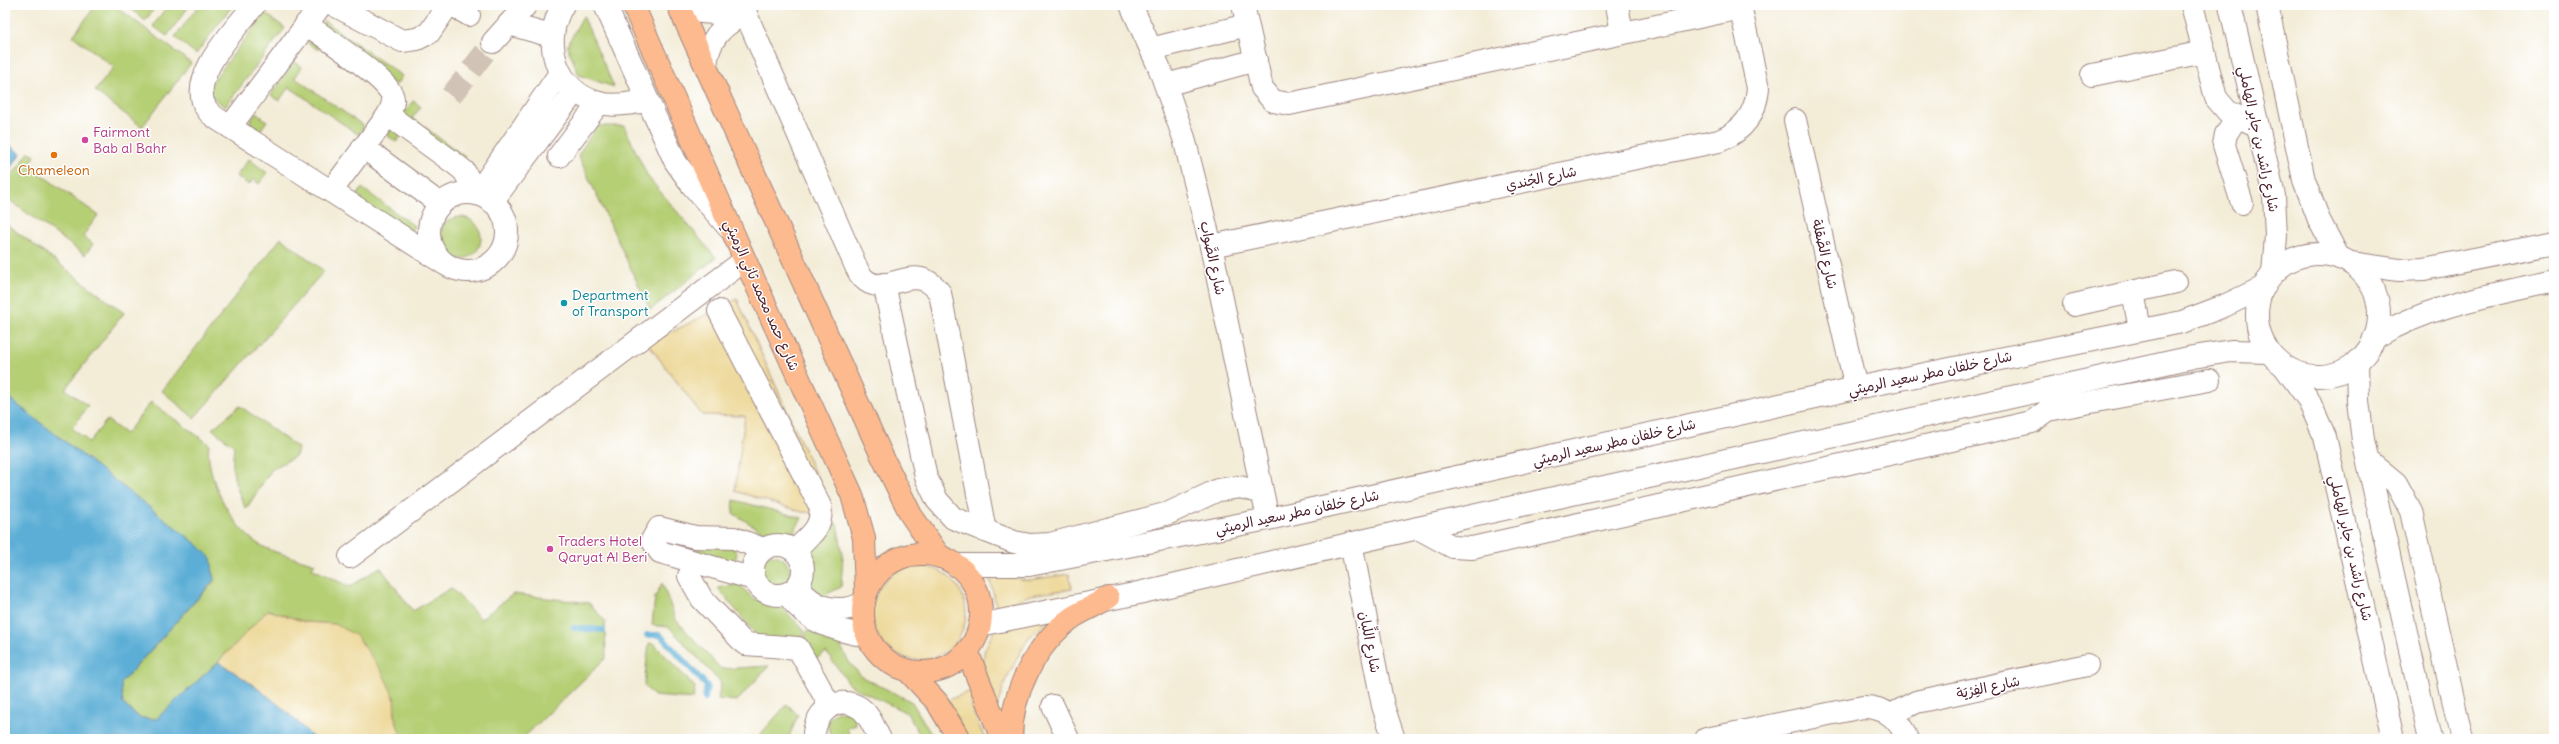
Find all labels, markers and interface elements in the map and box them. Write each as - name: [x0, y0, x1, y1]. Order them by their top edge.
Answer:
- street label: شارع راشد بن جابر الهاملي: [2231, 64, 2283, 215]
- place label: Fairmont Bab al Bahr: [93, 123, 167, 157]
- marker: Fairmont Bab al Bahr: [80, 135, 90, 145]
- marker: Chameleon: [49, 150, 59, 160]
- place label: Chameleon: [18, 161, 90, 179]
- street label: شارع الجُندي: [1504, 162, 1579, 196]
- street label: شارع حمد محمد ثاني الرميثي: [717, 217, 804, 375]
- street label: شارع الصَّقلة: [1807, 217, 1842, 291]
- street label: شارع الصَّواب: [1195, 219, 1230, 297]
- place label: Department of Transport: [572, 286, 649, 320]
- marker: Department of Transport: [559, 298, 569, 308]
- street label: شارع خلفان مطر سعيد الرميثي: [1846, 347, 2015, 403]
- street label: شارع خلفان مطر سعيد الرميثي: [1530, 414, 1698, 473]
- street label: شارع راشد بن جابر الهاملي: [2322, 473, 2377, 624]
- street label: شارع خلفان مطر سعيد الرميثي: [1213, 486, 1382, 542]
- place label: Traders Hotel Qaryat Al Beri: [558, 532, 647, 566]
- marker: Traders Hotel Qaryat Al Beri: [545, 544, 555, 554]
- street label: شارع اللِّبان: [1354, 609, 1388, 674]
- street label: شارع الفِرْيَة: [1955, 671, 2022, 704]

